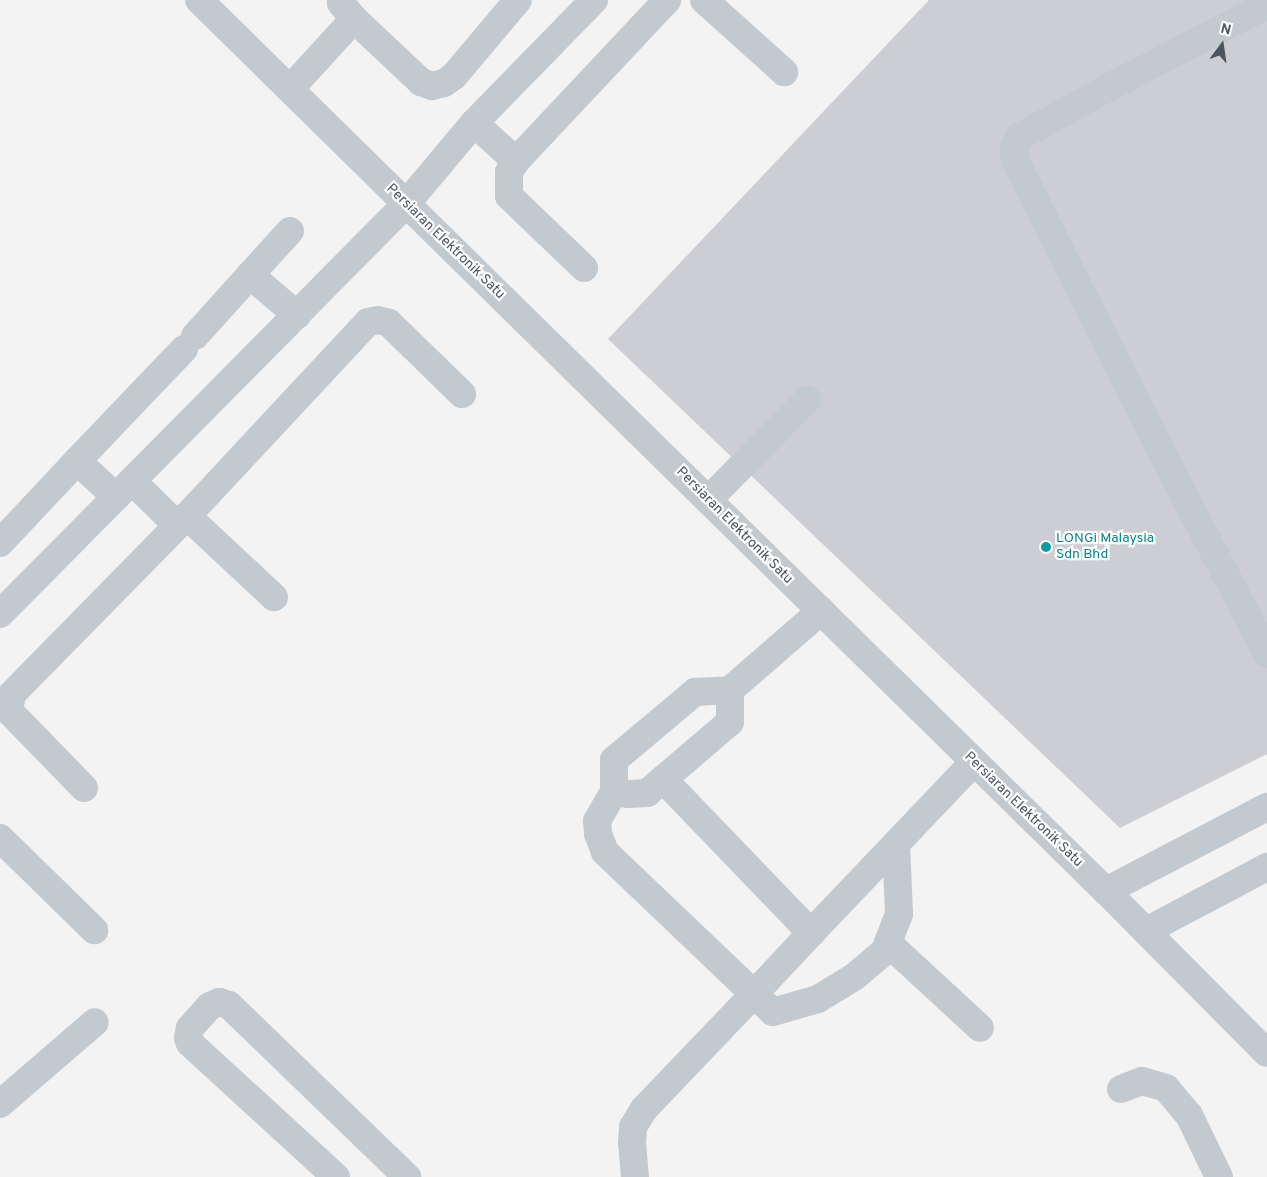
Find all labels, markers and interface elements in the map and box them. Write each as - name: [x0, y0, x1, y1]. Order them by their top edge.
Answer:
- north arrow: [1197, 20, 1247, 70]
- text: N: [1219, 20, 1233, 39]
- street label: Persiaran Elektronik Satu: [382, 181, 508, 303]
- street label: Persiaran Elektronik Satu: [672, 464, 796, 588]
- place label: LONGi Malaysia Sdn Bhd: [1056, 531, 1154, 564]
- marker: LONGi Malaysia Sdn Bhd: [1040, 541, 1052, 553]
- street label: Persiaran Elektronik Satu: [960, 749, 1086, 871]

